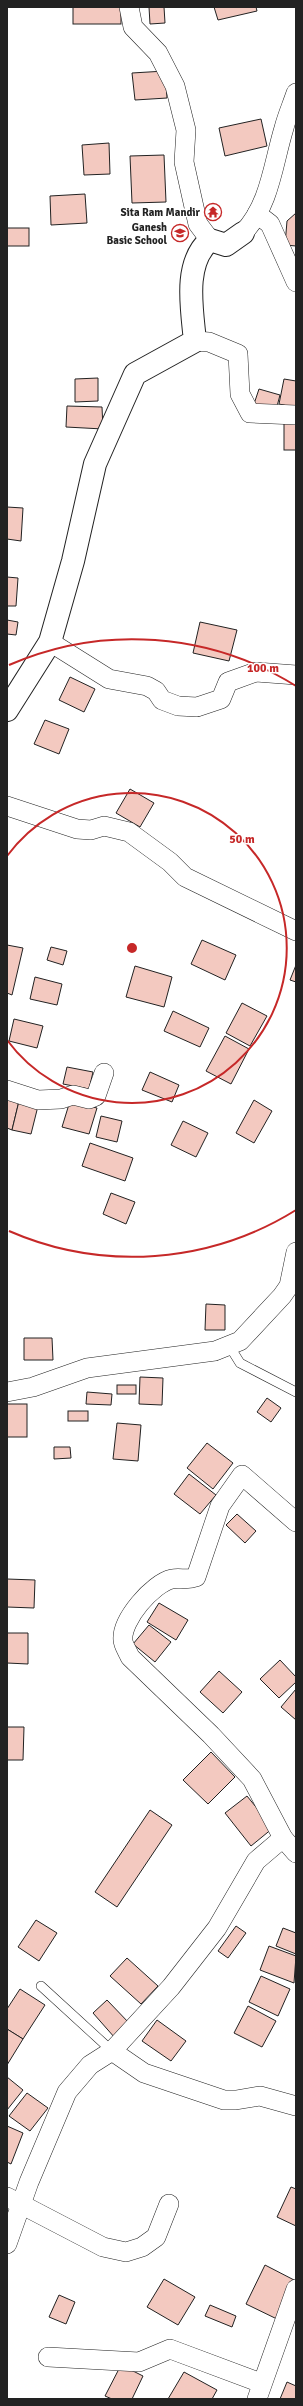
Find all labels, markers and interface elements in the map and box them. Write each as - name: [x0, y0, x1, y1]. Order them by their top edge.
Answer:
- temple icon: Sita Ram Mandir: [203, 202, 223, 222]
- place label: Sita Ram Mandir: [120, 206, 201, 219]
- place label: Ganesh Basic School: [107, 221, 168, 247]
- school or university icon: Ganesh Basic School: [170, 223, 190, 243]
- text: 100 m: [247, 661, 279, 676]
- text: 50 m: [229, 832, 255, 847]
- centre of rings: [125, 941, 139, 955]

